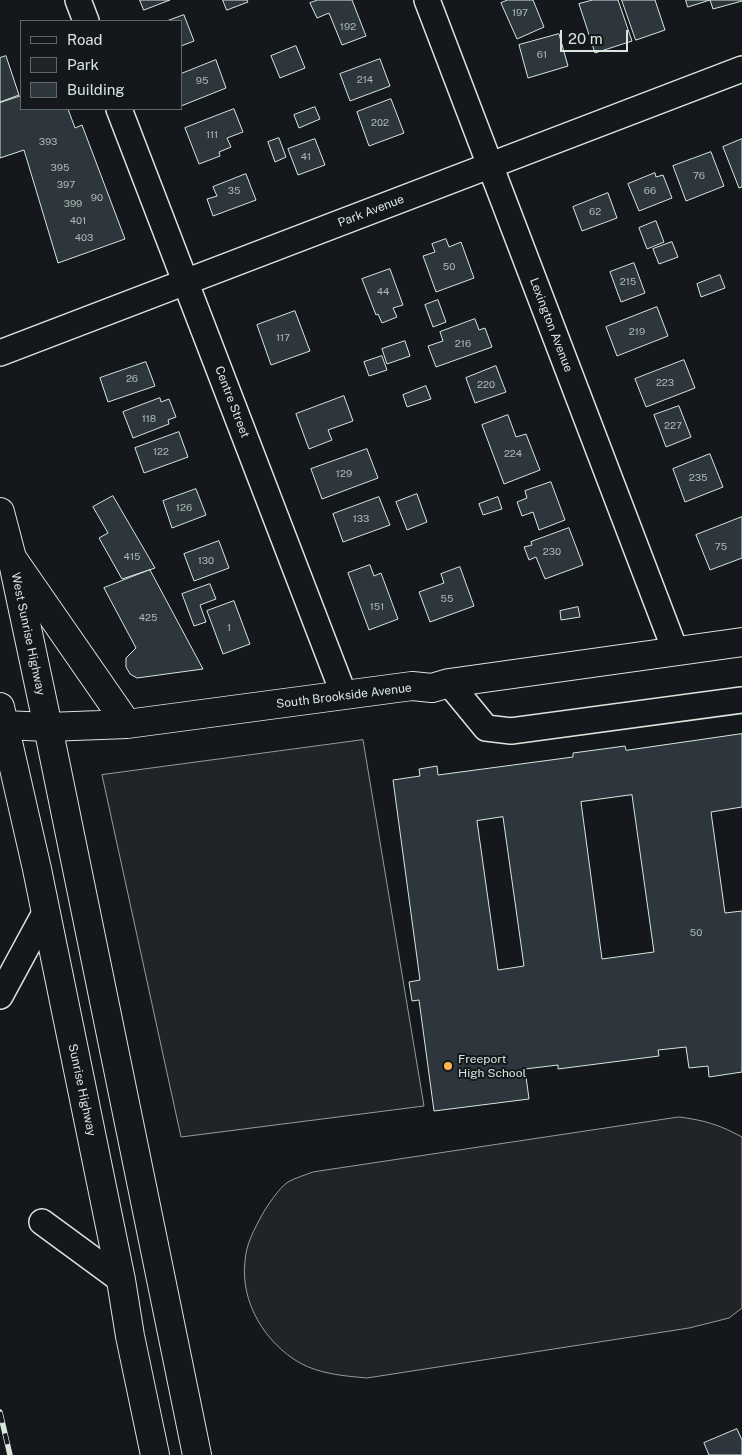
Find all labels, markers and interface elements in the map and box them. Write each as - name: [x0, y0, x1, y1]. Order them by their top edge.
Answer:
- house number: 197: [512, 7, 528, 19]
- legend: [20, 20, 182, 110]
- scale bar: [562, 20, 630, 52]
- house number: 192: [340, 21, 356, 33]
- text: 20 m: [568, 30, 603, 47]
- text: Road: [67, 31, 103, 48]
- house number: 61: [537, 49, 547, 61]
- text: Park: [67, 56, 99, 73]
- house number: 214: [357, 74, 373, 86]
- house number: 95: [196, 75, 208, 87]
- text: Building: [67, 81, 125, 98]
- house number: 202: [371, 117, 389, 129]
- house number: 111: [206, 129, 218, 141]
- house number: 393: [39, 136, 57, 148]
- house number: 41: [301, 151, 311, 163]
- house number: 395: [51, 162, 69, 174]
- house number: 76: [693, 170, 705, 182]
- house number: 397: [57, 179, 75, 191]
- house number: 35: [228, 185, 240, 197]
- house number: 66: [644, 185, 656, 197]
- house number: 90: [91, 192, 103, 204]
- street label: Park Avenue: [336, 192, 406, 230]
- house number: 399: [64, 198, 82, 210]
- house number: 62: [589, 206, 601, 218]
- house number: 401: [70, 215, 86, 227]
- house number: 403: [75, 232, 93, 244]
- house number: 50: [443, 261, 455, 273]
- street label: Lexington Avenue: [526, 276, 576, 374]
- house number: 215: [620, 276, 636, 288]
- house number: 44: [377, 286, 389, 298]
- house number: 219: [629, 326, 645, 338]
- house number: 117: [276, 332, 290, 344]
- house number: 216: [455, 338, 471, 350]
- street label: Centre Street: [212, 364, 252, 440]
- house number: 26: [126, 373, 138, 385]
- house number: 223: [656, 377, 674, 389]
- house number: 220: [477, 379, 495, 391]
- house number: 118: [142, 413, 156, 425]
- house number: 227: [664, 420, 682, 432]
- house number: 122: [153, 446, 169, 458]
- house number: 224: [504, 448, 522, 460]
- house number: 129: [336, 468, 352, 480]
- house number: 235: [689, 472, 707, 484]
- house number: 126: [176, 502, 192, 514]
- house number: 133: [353, 513, 369, 525]
- house number: 75: [715, 541, 727, 553]
- house number: 230: [543, 546, 561, 558]
- house number: 415: [124, 551, 140, 563]
- house number: 130: [198, 555, 214, 567]
- street label: West Sunrise Highway: [8, 571, 48, 697]
- house number: 55: [441, 593, 453, 605]
- house number: 151: [370, 601, 384, 613]
- house number: 425: [139, 612, 157, 624]
- house number: 1: [227, 622, 231, 634]
- street label: South Brookside Avenue: [276, 681, 412, 711]
- house number: 50: [690, 927, 702, 939]
- street label: Sunrise Highway: [65, 1043, 99, 1137]
- place label: Freeport High School: [458, 1052, 526, 1080]
- marker: Freeport High School: [442, 1060, 454, 1072]

